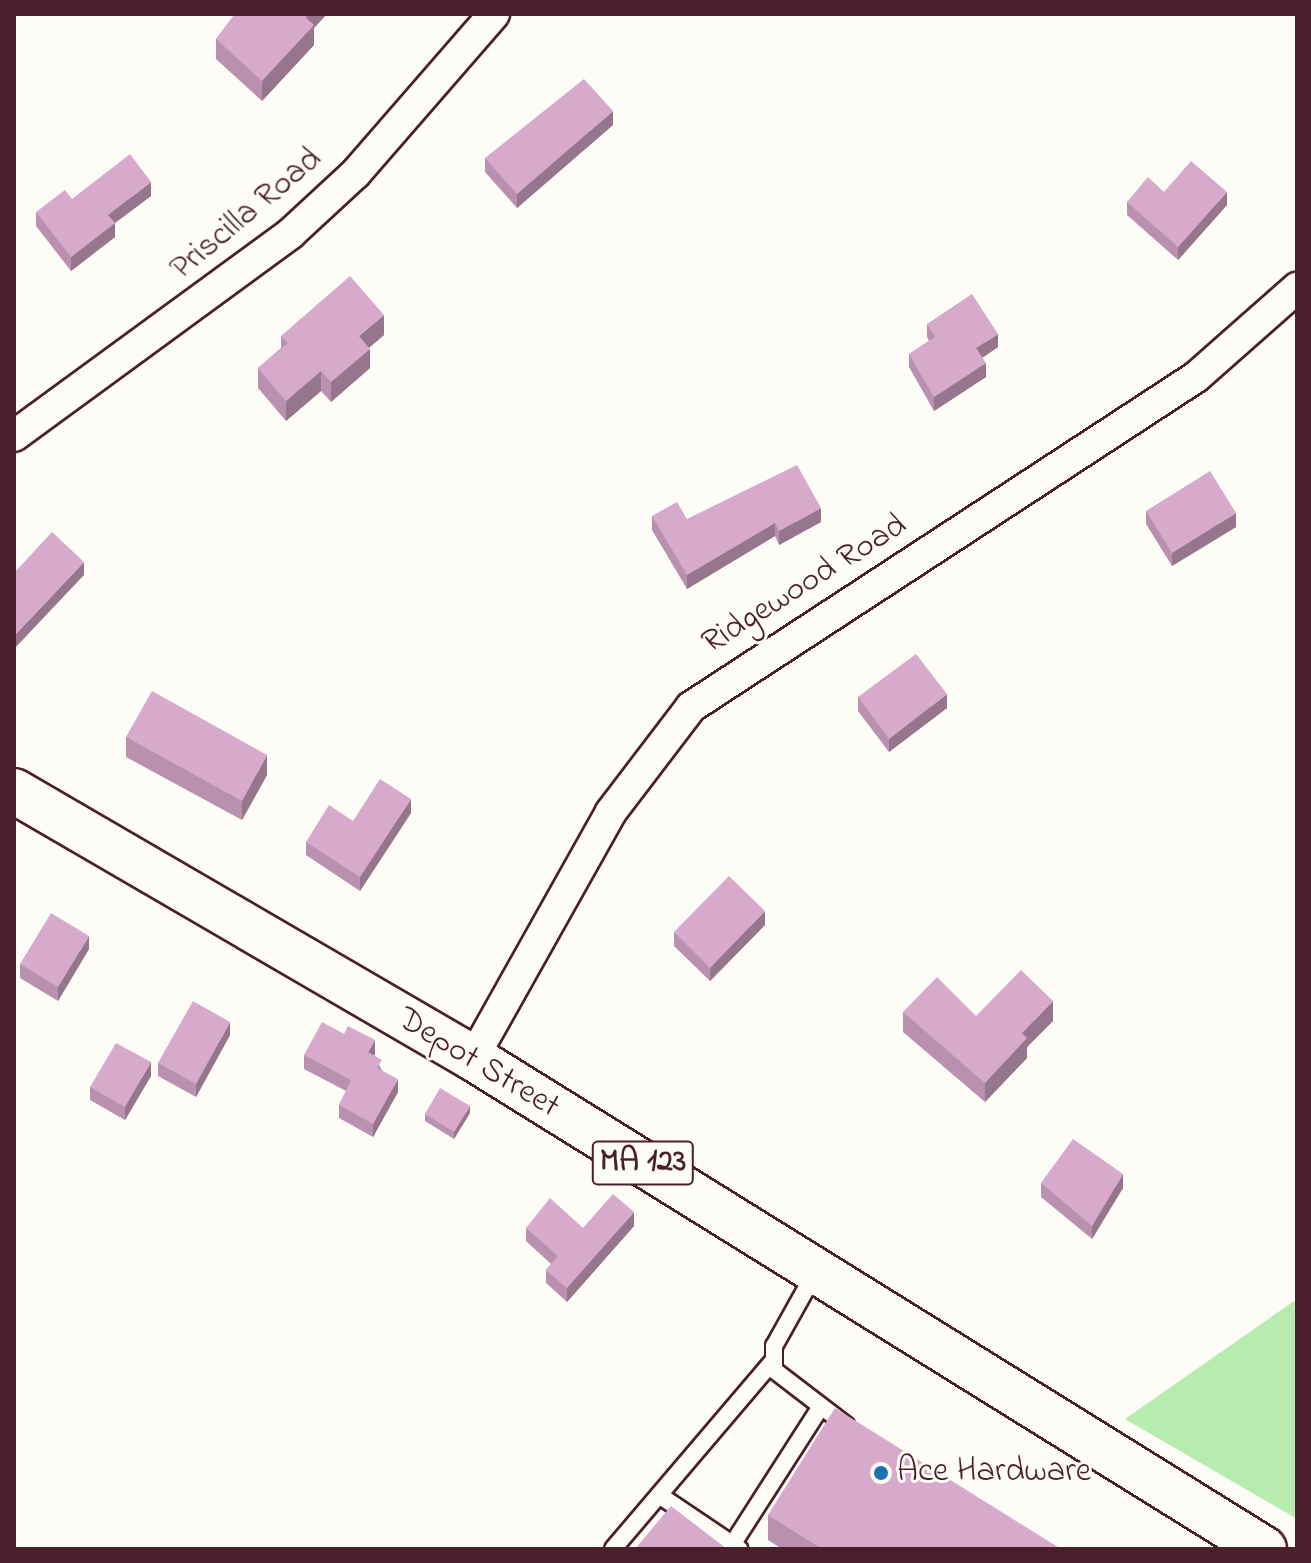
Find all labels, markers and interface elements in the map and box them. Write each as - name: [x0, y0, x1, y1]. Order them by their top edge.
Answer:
- street label: Priscilla Road: [163, 140, 331, 290]
- street label: Ridgewood Road: [695, 506, 915, 664]
- street label: Depot Street: [390, 1000, 566, 1128]
- road number: MA 123: [591, 1135, 695, 1191]
- place label: Ace Hardware: [897, 1453, 1091, 1493]
- marker: Ace Hardware: [872, 1464, 890, 1482]

